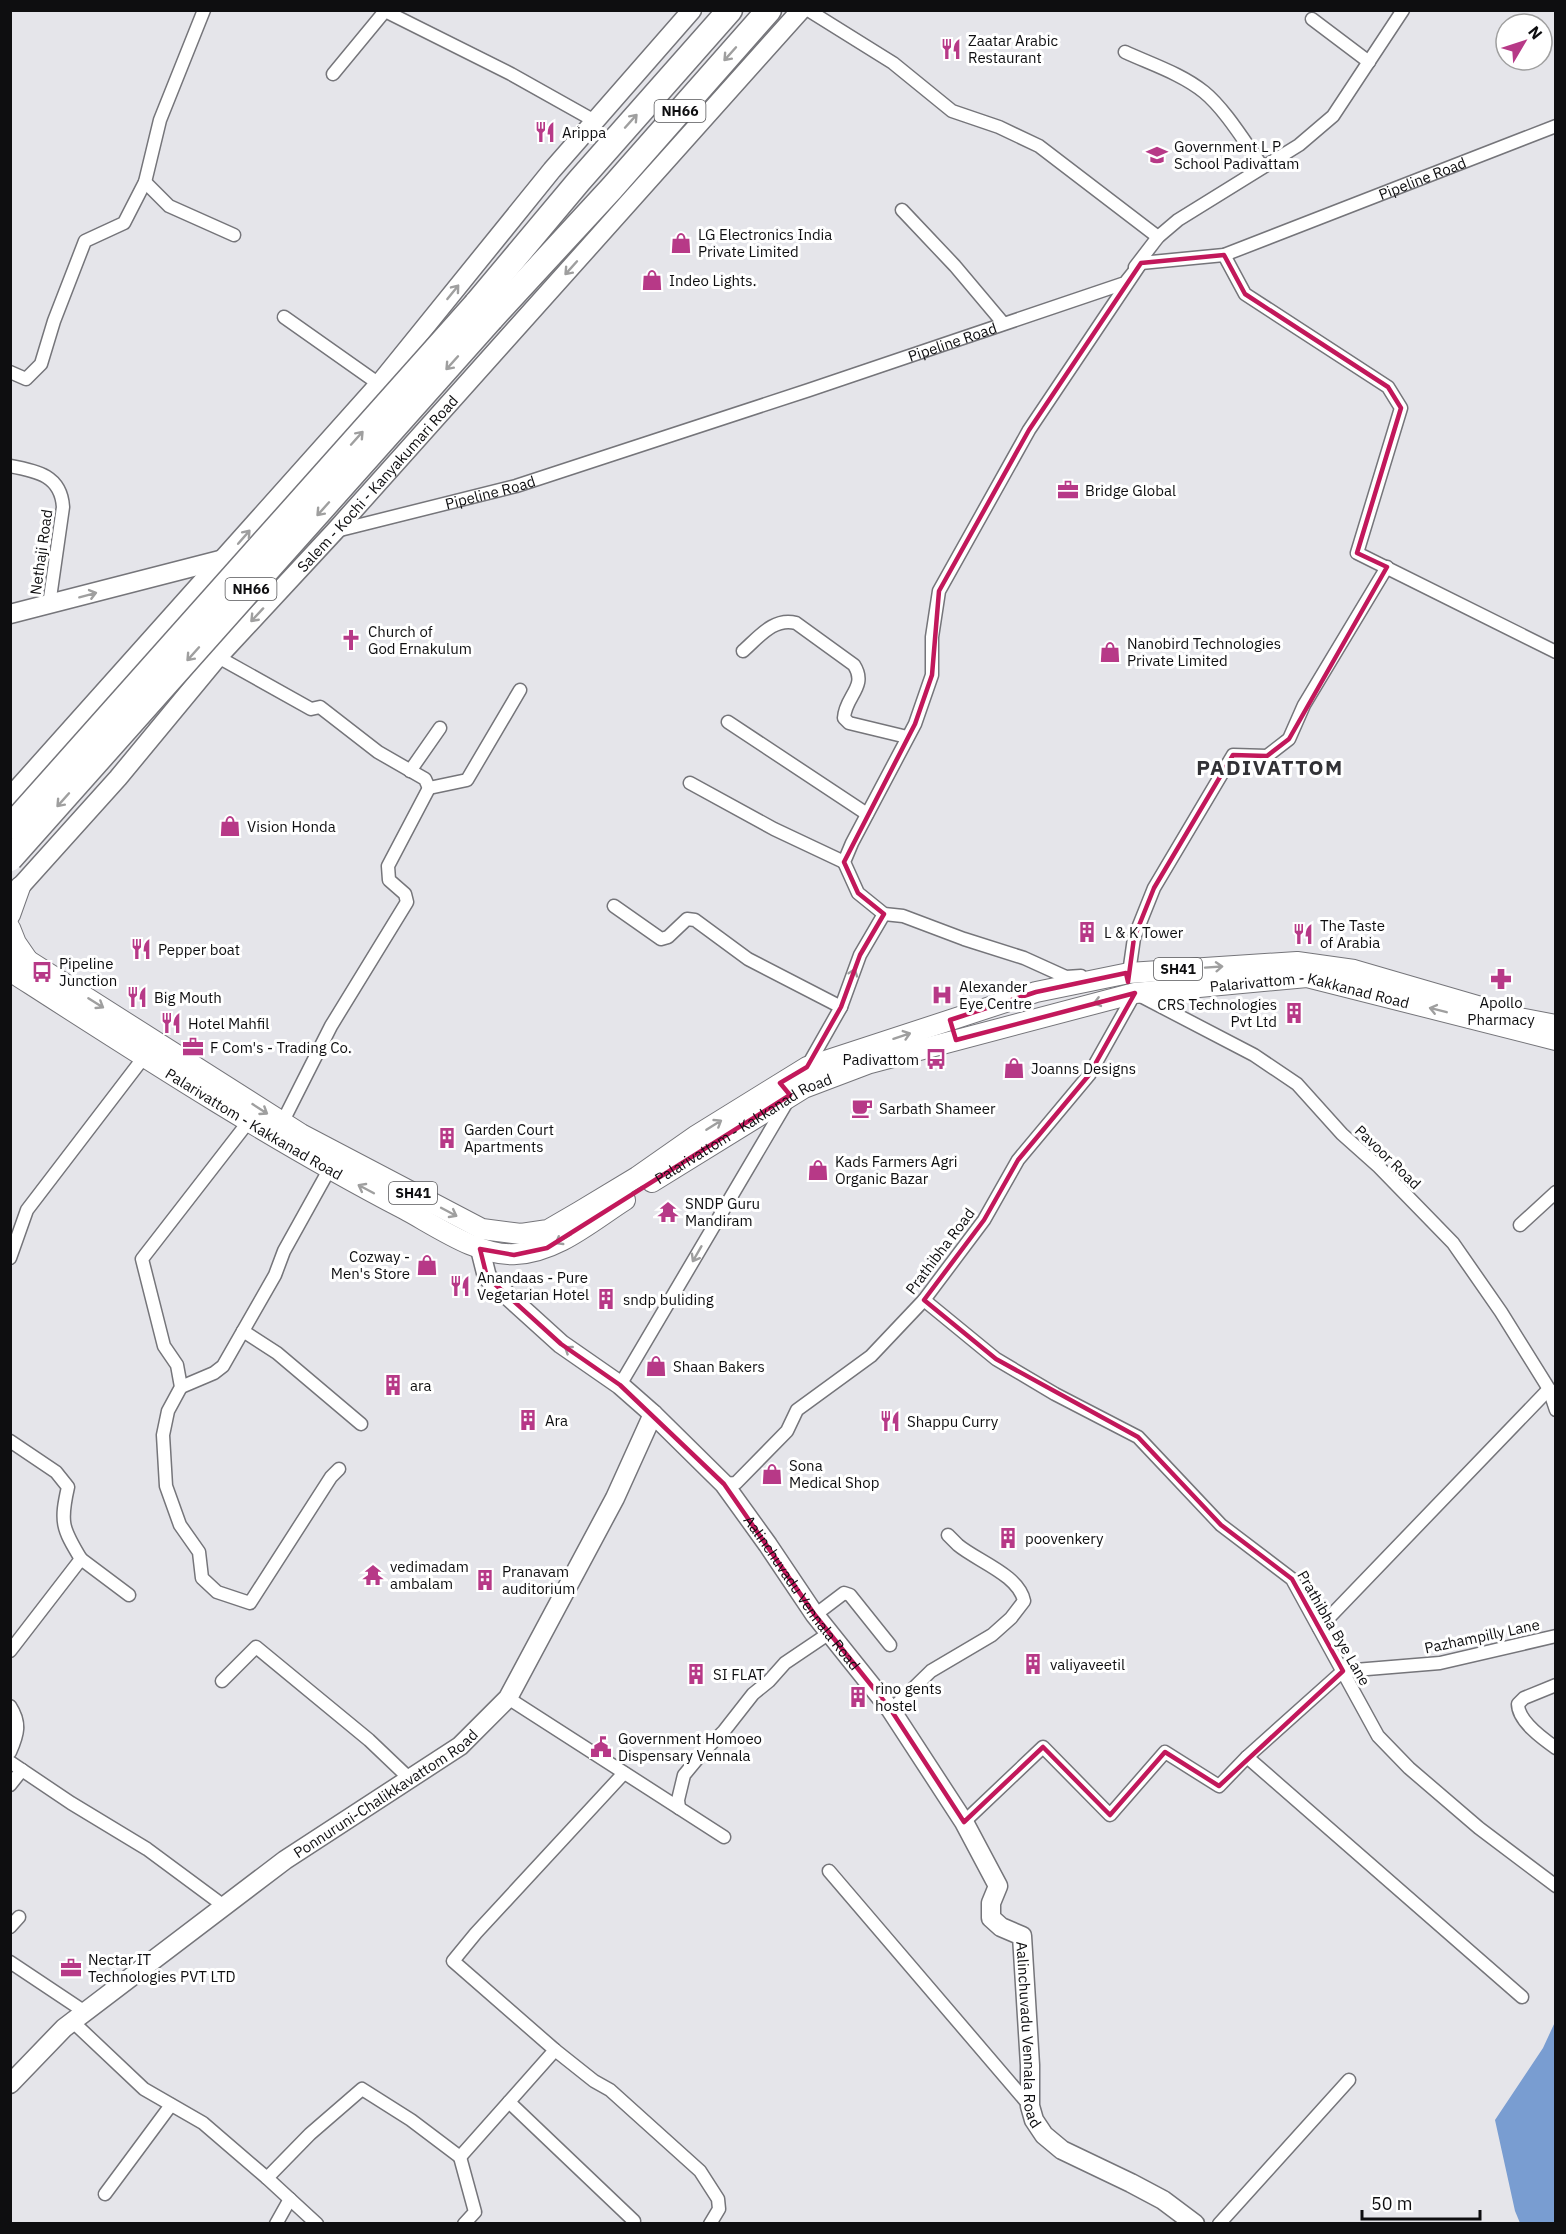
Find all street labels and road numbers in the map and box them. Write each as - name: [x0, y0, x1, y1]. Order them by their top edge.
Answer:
- road number: NH66: [654, 100, 706, 122]
- street label: Pipeline Road: [1376, 152, 1469, 204]
- street label: Pipeline Road: [905, 318, 999, 365]
- street label: Salem - Kochi - Kanyakumari Road: [293, 391, 462, 576]
- street label: Pipeline Road: [443, 471, 538, 513]
- street label: Nethaji Road: [26, 508, 56, 596]
- road number: NH66: [226, 578, 276, 600]
- road number: SH41: [1154, 958, 1202, 980]
- street label: Palarivattom - Kakkanad Road: [1209, 967, 1411, 1012]
- street label: Palarivattom - Kakkanad Road: [162, 1063, 346, 1184]
- street label: Palarivattom - Kakkanad Road: [651, 1069, 834, 1188]
- street label: Pavoor Road: [1351, 1121, 1425, 1193]
- road number: SH41: [389, 1182, 437, 1204]
- street label: Prathibha Road: [901, 1204, 979, 1298]
- street label: Aalinchuvadu Vennala Road: [740, 1511, 865, 1674]
- street label: Prathibha Bye Lane: [1293, 1567, 1375, 1689]
- street label: Pazhampilly Lane: [1423, 1615, 1541, 1657]
- street label: Ponnuruni-Chalikkavattom Road: [290, 1725, 481, 1862]
- street label: Aalinchuvadu Vennala Road: [1013, 1941, 1046, 2131]

